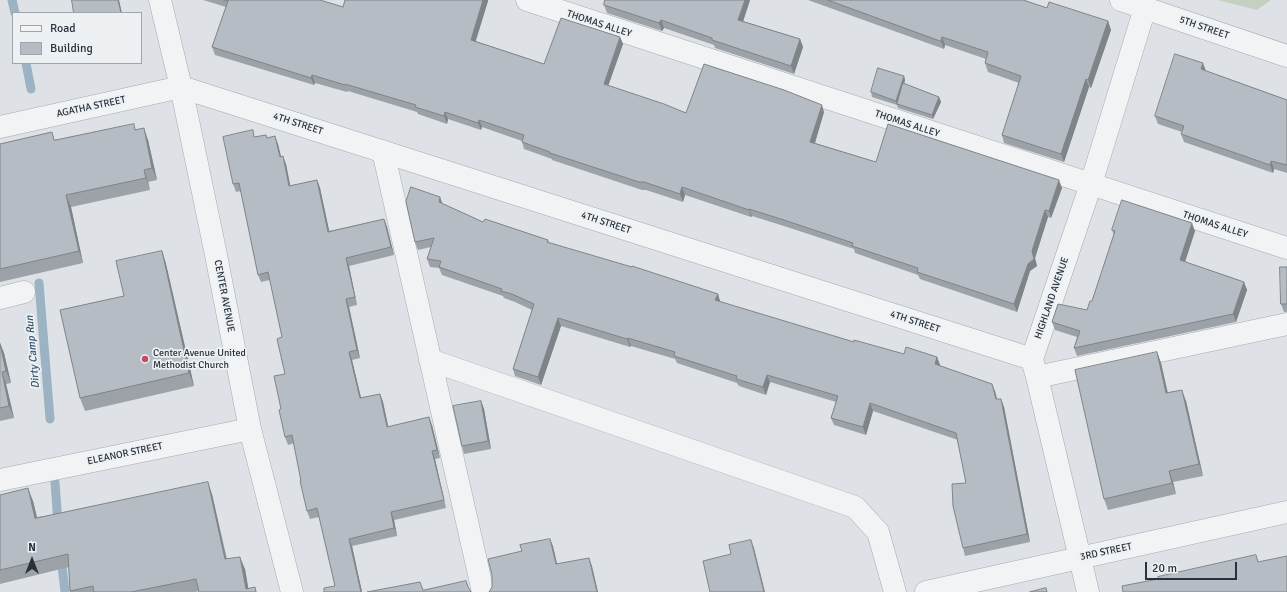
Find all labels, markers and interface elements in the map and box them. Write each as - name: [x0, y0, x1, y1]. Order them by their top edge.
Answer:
- street label: THOMAS ALLEY: [565, 8, 633, 40]
- legend: [12, 12, 142, 64]
- street label: 5TH STREET: [1178, 14, 1230, 42]
- text: Road: [50, 21, 76, 36]
- text: Building: [50, 41, 93, 56]
- street label: AGATHA STREET: [55, 94, 127, 120]
- street label: THOMAS ALLEY: [873, 108, 941, 140]
- street label: 4TH STREET: [272, 110, 324, 138]
- street label: 4TH STREET: [580, 209, 632, 237]
- street label: THOMAS ALLEY: [1181, 209, 1249, 241]
- street label: HIGHLAND AVENUE: [1032, 256, 1072, 340]
- street label: CENTER AVENUE: [211, 259, 237, 333]
- street label: 4TH STREET: [889, 308, 941, 336]
- water label: Dirty Camp Run: [23, 315, 43, 389]
- place label: Center Avenue United Methodist Church: [153, 347, 246, 370]
- marker: Center Avenue United Methodist Church: [140, 354, 150, 364]
- street label: ELEANOR STREET: [86, 440, 164, 468]
- north arrow: [12, 540, 52, 580]
- text: N: [28, 541, 36, 554]
- street label: 3RD STREET: [1079, 541, 1133, 563]
- scale bar: [1147, 554, 1239, 580]
- text: 20 m: [1152, 561, 1177, 576]

